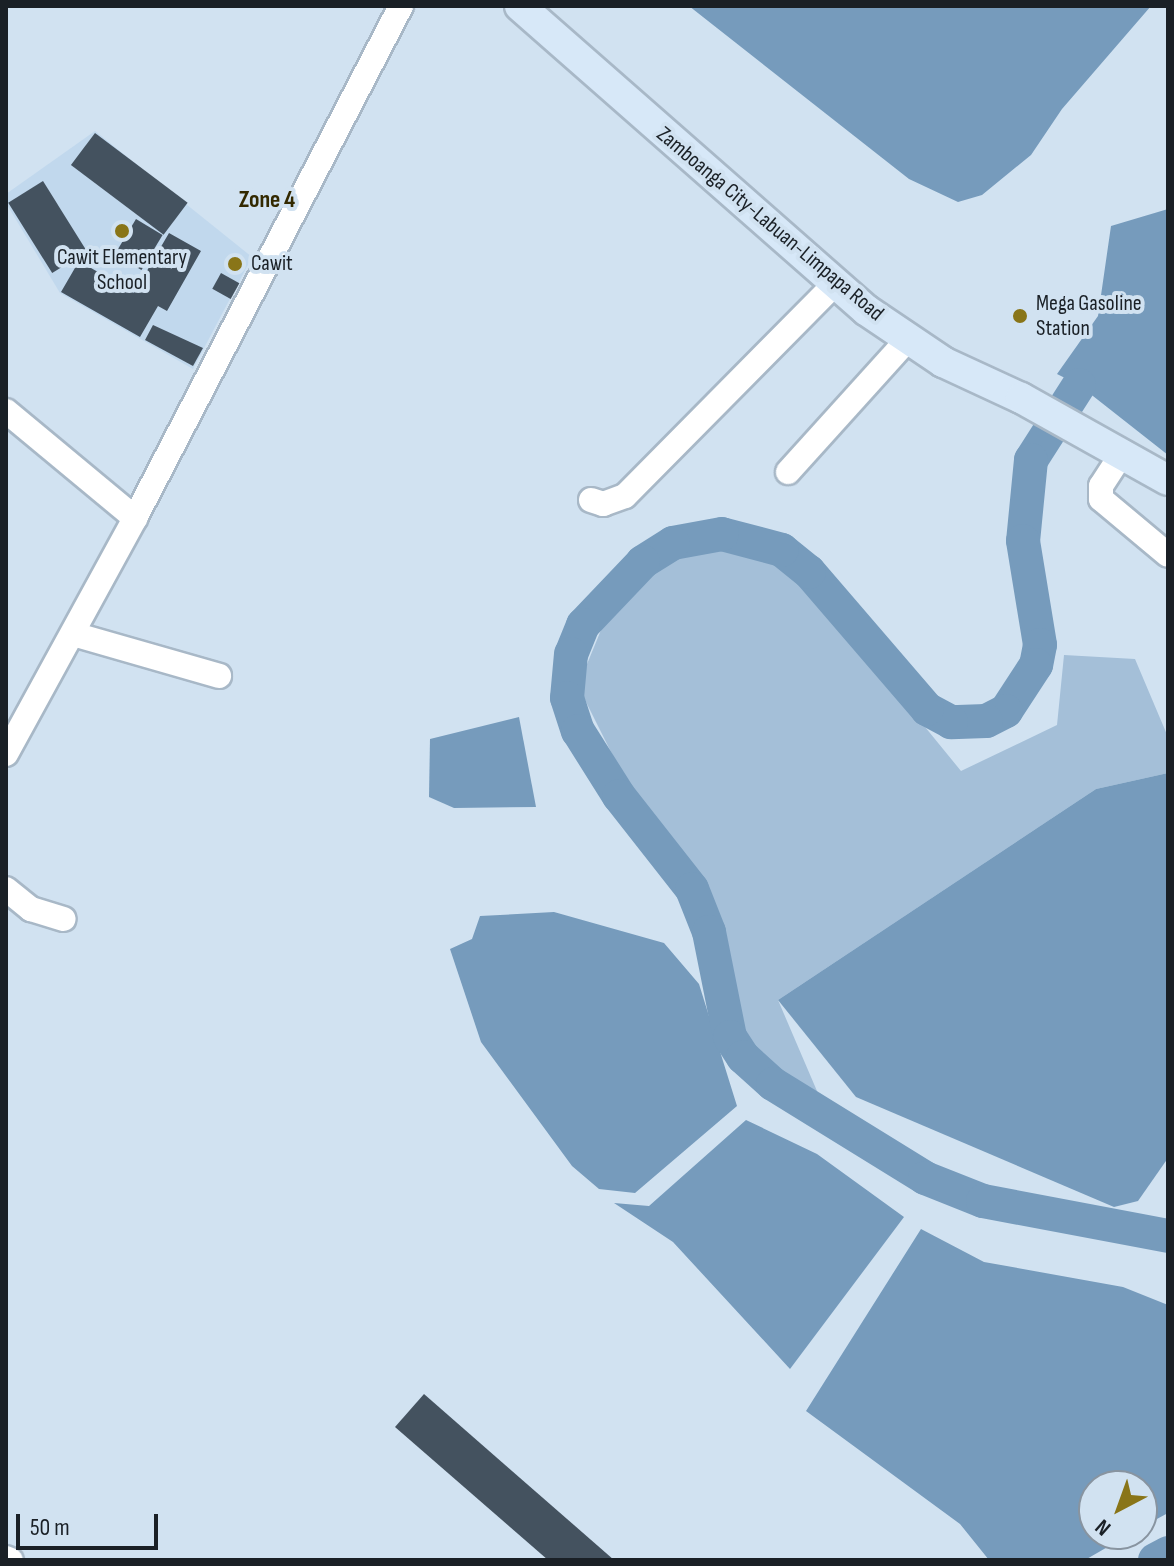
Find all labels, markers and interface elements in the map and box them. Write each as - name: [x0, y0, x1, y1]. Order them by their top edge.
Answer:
- street label: Zamboanga City-Labuan-Limpapa Road: [651, 121, 889, 327]
- district label: Zone 4: [239, 186, 295, 214]
- marker: Cawit Elementary School: [113, 222, 131, 240]
- place label: Cawit Elementary School: [57, 244, 187, 296]
- place label: Cawit: [251, 251, 293, 277]
- marker: Cawit: [226, 255, 244, 273]
- place label: Mega Gasoline Station: [1036, 290, 1142, 342]
- marker: Mega Gasoline Station: [1011, 307, 1029, 325]
- north arrow: [1078, 1470, 1158, 1550]
- scale bar: [20, 1498, 162, 1548]
- text: 50 m: [30, 1513, 70, 1542]
- text: N: [1090, 1513, 1117, 1541]

